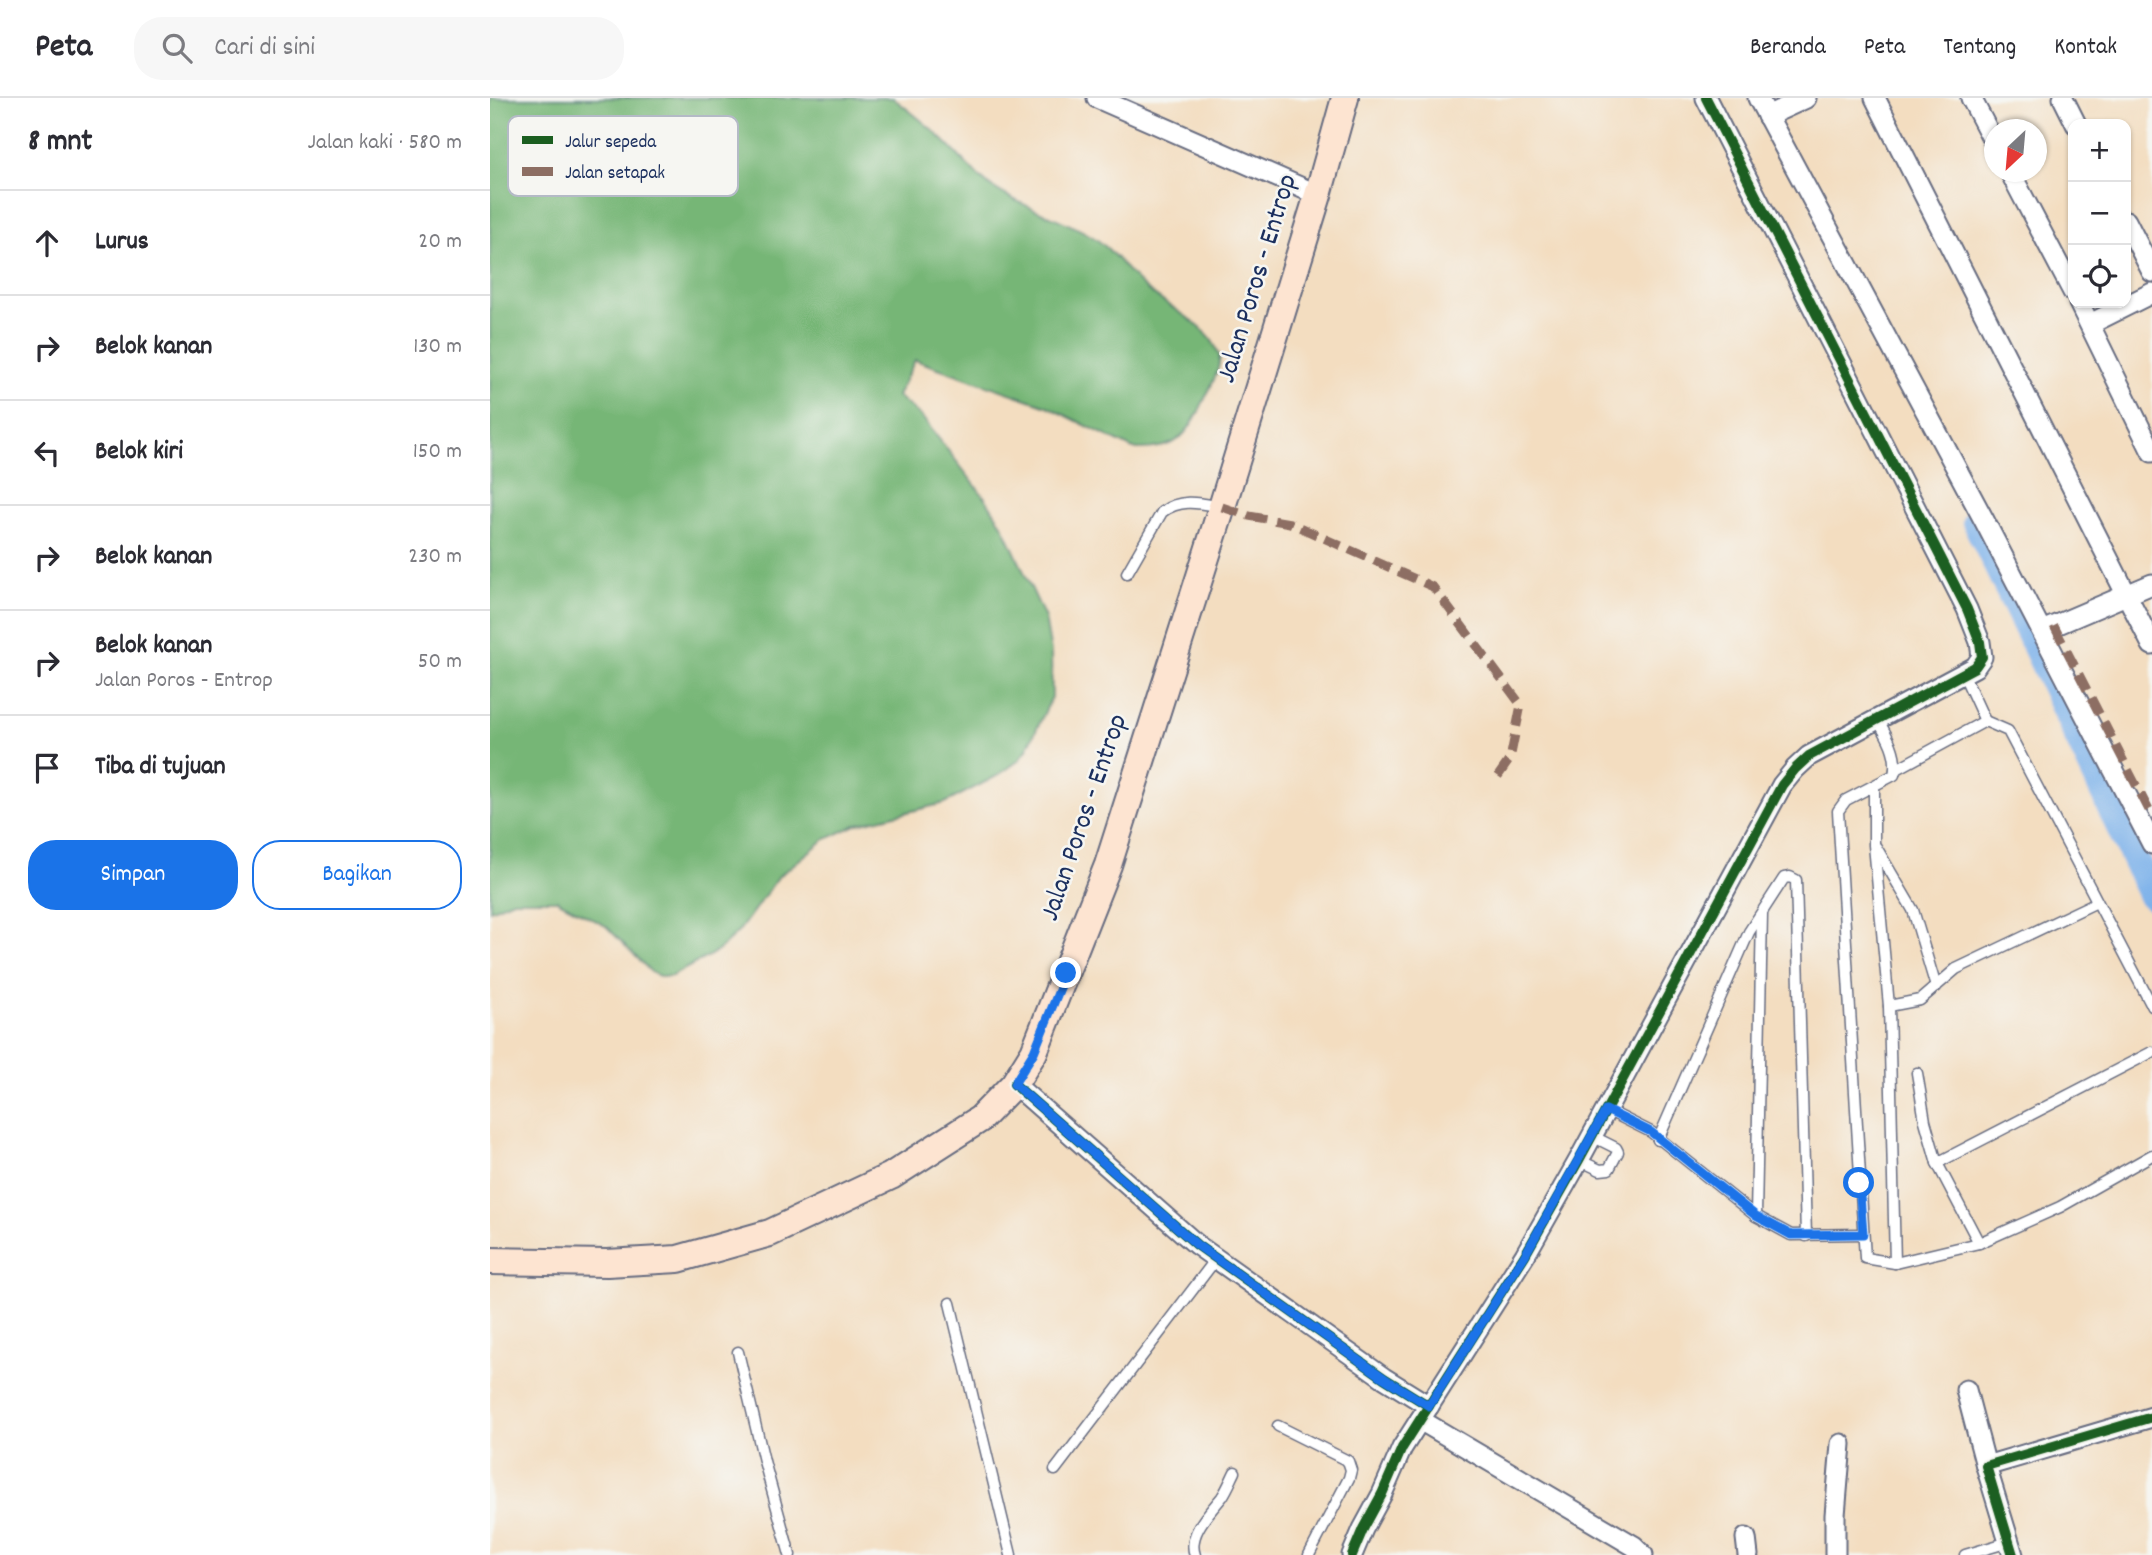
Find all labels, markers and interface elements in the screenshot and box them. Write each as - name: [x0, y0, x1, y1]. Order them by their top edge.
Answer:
- search box: [134, 17, 624, 80]
- text: Peta: [35, 25, 92, 72]
- icon: search: [158, 29, 196, 67]
- text: Cari di sini: [214, 30, 315, 67]
- text: Beranda: [1750, 31, 1826, 65]
- text: Peta: [1864, 31, 1905, 65]
- text: Tentang: [1943, 31, 2016, 65]
- text: Kontak: [2054, 31, 2117, 65]
- legend: [508, 116, 738, 196]
- north arrow: [1984, 119, 2047, 182]
- map controls: [2068, 119, 2131, 308]
- button: +: [2068, 119, 2131, 182]
- text: 8 mnt: [28, 122, 92, 165]
- text: Jalan kaki · 580 m: [308, 127, 462, 160]
- text: Jalur sepeda: [565, 130, 657, 157]
- text: Jalan setapak: [565, 161, 665, 188]
- street label: Jalan Poros - Entrop: [1208, 170, 1310, 388]
- button: −: [2068, 182, 2131, 245]
- icon: ahead: [28, 224, 66, 262]
- text: Lurus: [95, 224, 149, 261]
- text: 20 m: [418, 226, 462, 259]
- button: locate: [2068, 245, 2131, 308]
- icon: right: [28, 329, 66, 367]
- text: Belok kanan: [95, 329, 212, 366]
- text: 130 m: [413, 331, 462, 364]
- icon: left: [28, 434, 66, 472]
- text: Belok kiri: [95, 434, 183, 471]
- text: 150 m: [413, 436, 462, 469]
- icon: right: [28, 539, 66, 577]
- text: Belok kanan: [95, 539, 212, 576]
- text: 230 m: [408, 541, 462, 574]
- text: Belok kanan: [95, 628, 212, 665]
- icon: right: [28, 644, 66, 682]
- text: 50 m: [418, 646, 462, 679]
- text: Jalan Poros - Entrop: [95, 665, 273, 698]
- street label: Jalan Poros - Entrop: [1032, 709, 1140, 927]
- icon: arrive: [28, 749, 66, 787]
- text: Tiba di tujuan: [95, 749, 226, 786]
- button: Simpan: [28, 840, 238, 910]
- button: Bagikan: [252, 840, 462, 910]
- route end: [1050, 957, 1081, 988]
- route start: [1843, 1167, 1874, 1198]

